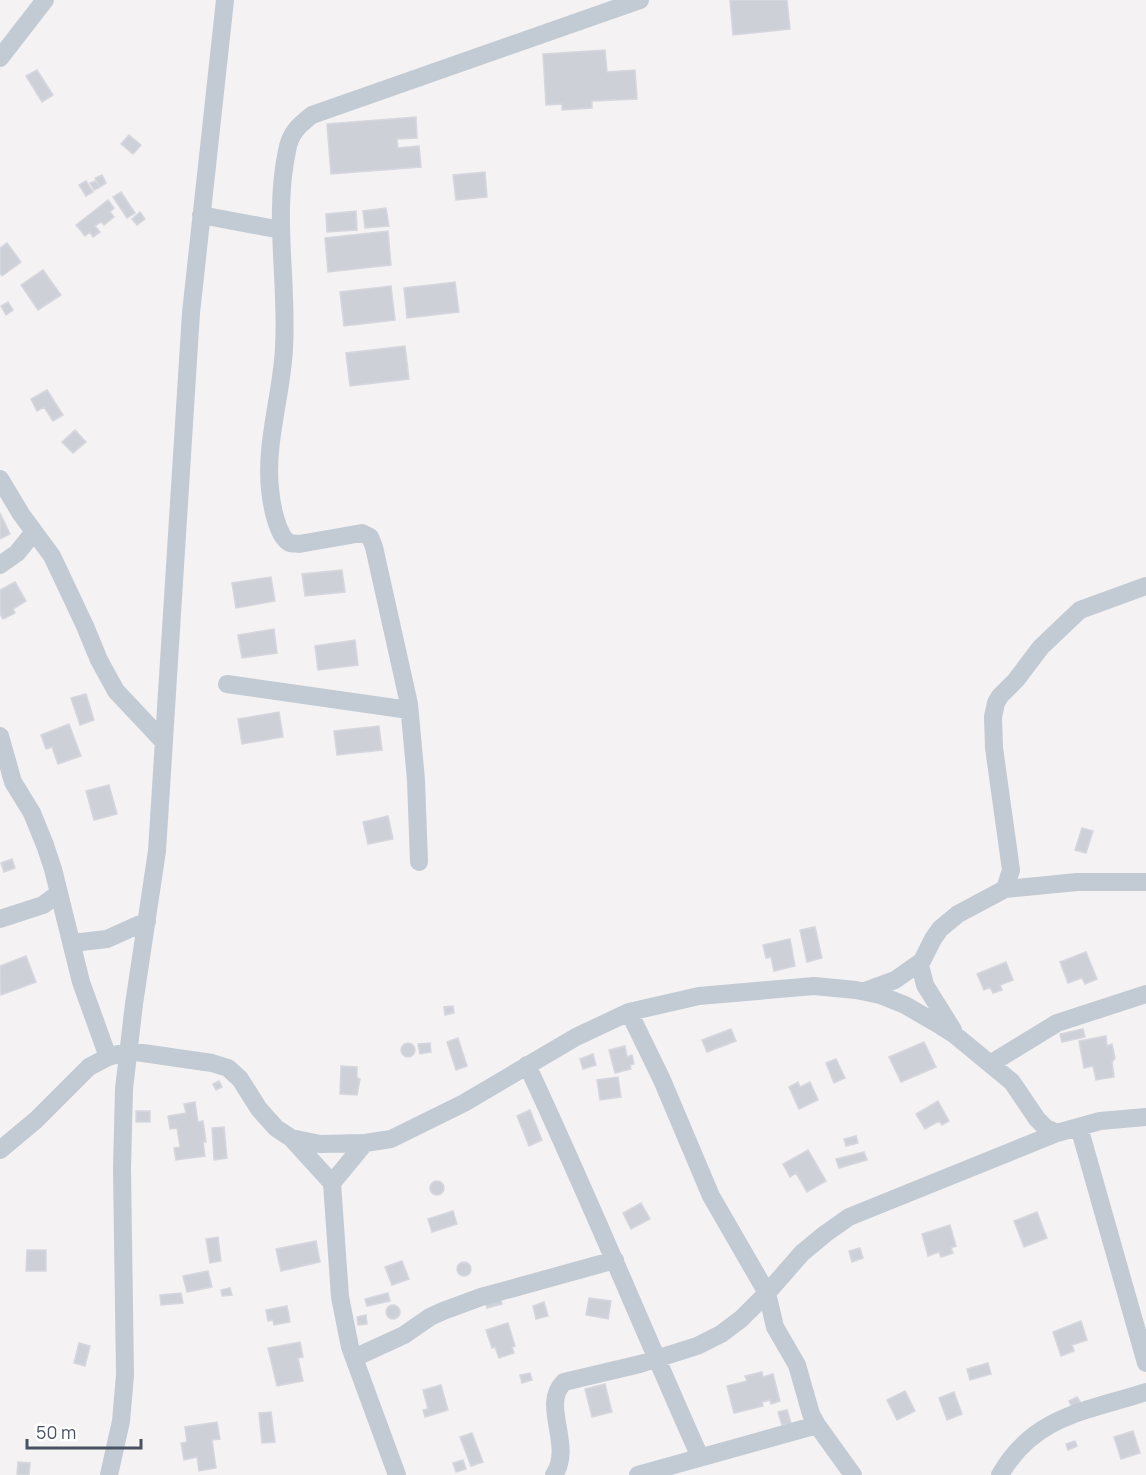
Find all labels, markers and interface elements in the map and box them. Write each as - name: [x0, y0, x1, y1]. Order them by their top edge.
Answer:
- scale bar: [27, 1412, 141, 1450]
- text: 50 m: [36, 1420, 76, 1444]

